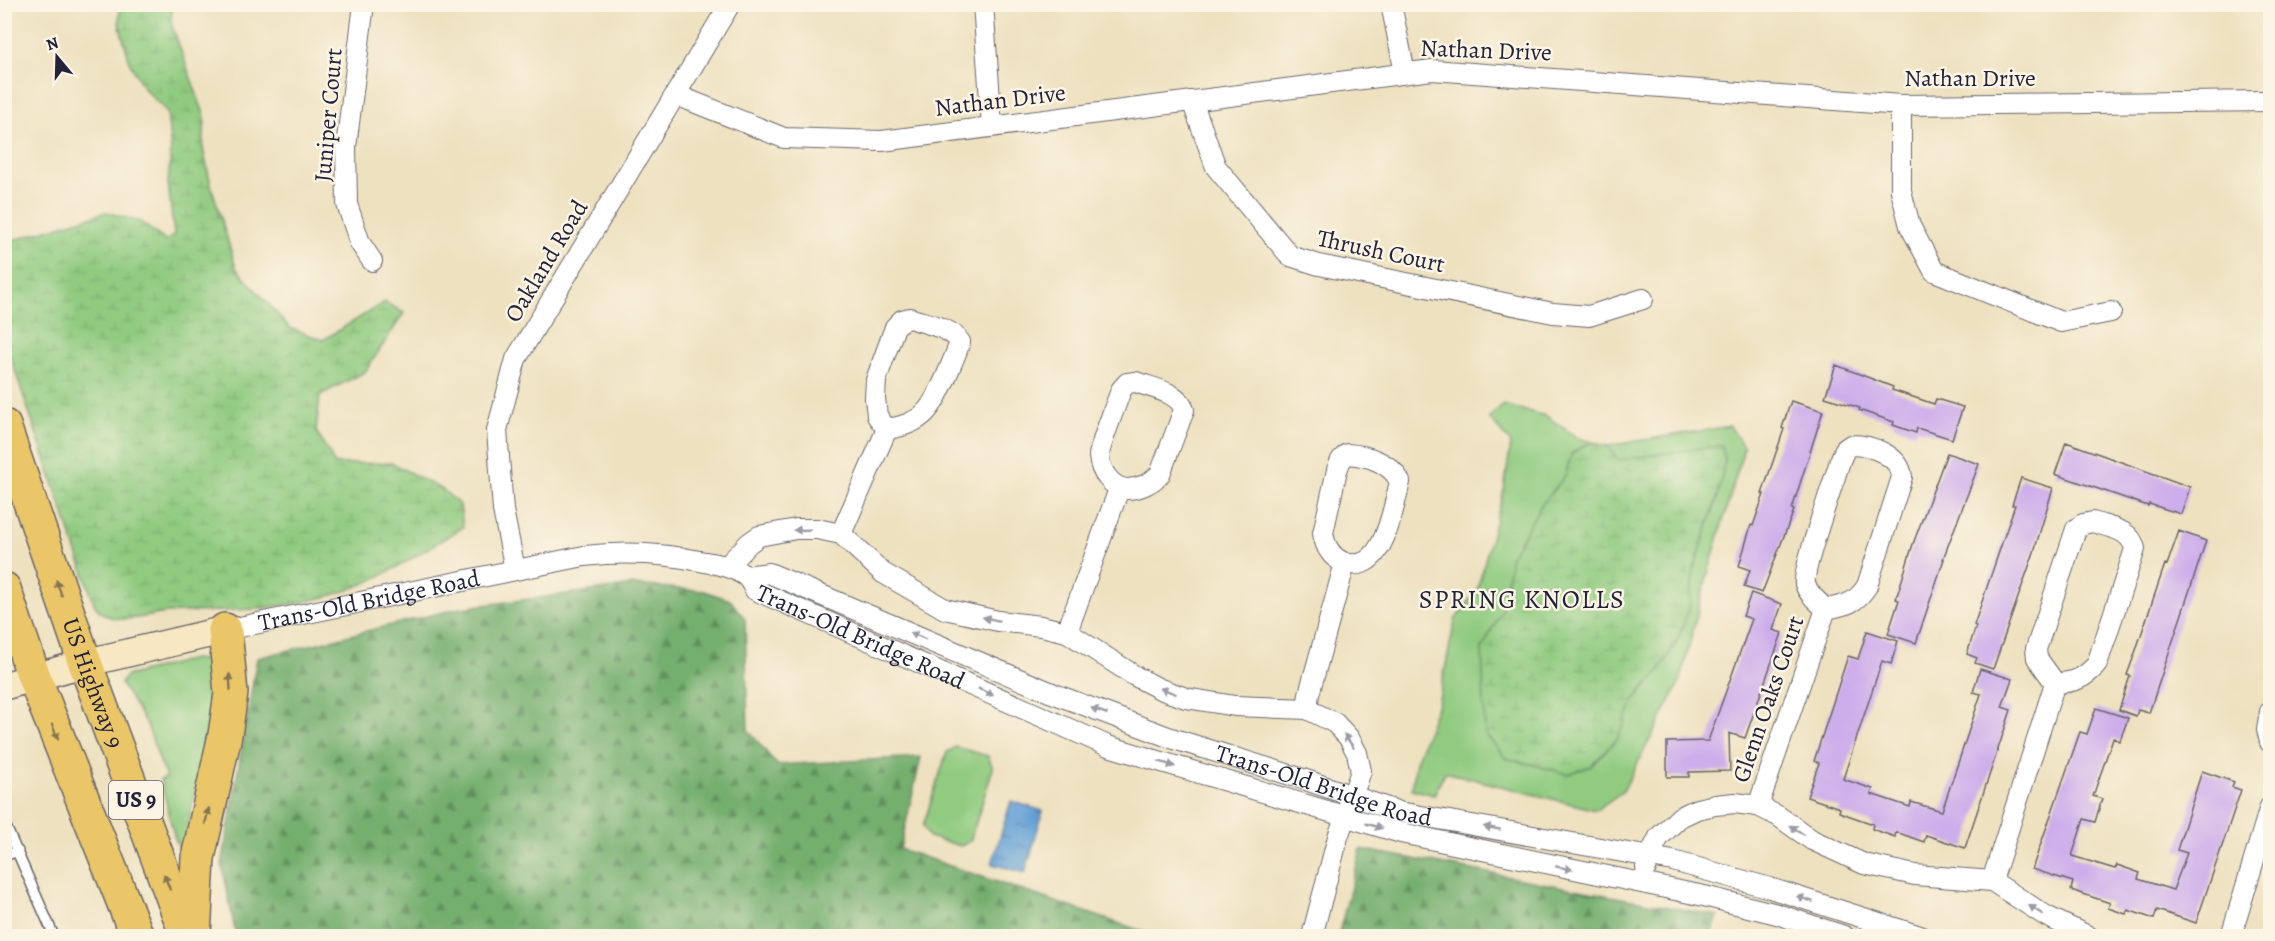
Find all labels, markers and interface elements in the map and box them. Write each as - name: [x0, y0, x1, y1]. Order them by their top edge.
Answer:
- north arrow: [27, 27, 87, 87]
- text: N: [43, 31, 62, 56]
- street label: Nathan Drive: [1420, 32, 1552, 68]
- street label: Juniper Court: [306, 47, 350, 183]
- street label: Nathan Drive: [1904, 62, 2036, 94]
- street label: Nathan Drive: [933, 76, 1067, 124]
- street label: Oakland Road: [497, 194, 595, 328]
- street label: Thrush Court: [1314, 222, 1448, 280]
- one-way arrow: [792, 525, 811, 534]
- street label: Trans-Old Bridge Road: [256, 562, 483, 639]
- street label: Trans-Old Bridge Road: [751, 577, 970, 697]
- one-way arrow: [54, 579, 64, 597]
- district label: SPRING KNOLLS: [1419, 582, 1625, 617]
- street label: Glenn Oaks Court: [1725, 611, 1812, 787]
- street label: US Highway 9: [55, 614, 131, 753]
- one-way arrow: [981, 614, 1000, 624]
- one-way arrow: [909, 631, 927, 641]
- one-way arrow: [226, 673, 235, 692]
- one-way arrow: [1159, 686, 1177, 696]
- one-way arrow: [977, 688, 994, 697]
- one-way arrow: [1089, 705, 1107, 715]
- one-way arrow: [50, 723, 60, 741]
- one-way arrow: [1343, 733, 1355, 749]
- street label: Trans-Old Bridge Road: [1212, 737, 1434, 834]
- one-way arrow: [1158, 760, 1176, 769]
- road number: US 9: [109, 781, 163, 819]
- one-way arrow: [202, 807, 212, 825]
- one-way arrow: [1365, 821, 1383, 831]
- one-way arrow: [1482, 823, 1501, 832]
- one-way arrow: [1789, 825, 1805, 836]
- one-way arrow: [1555, 864, 1574, 873]
- one-way arrow: [161, 873, 171, 891]
- one-way arrow: [1796, 894, 1814, 903]
- one-way arrow: [2028, 905, 2044, 916]

